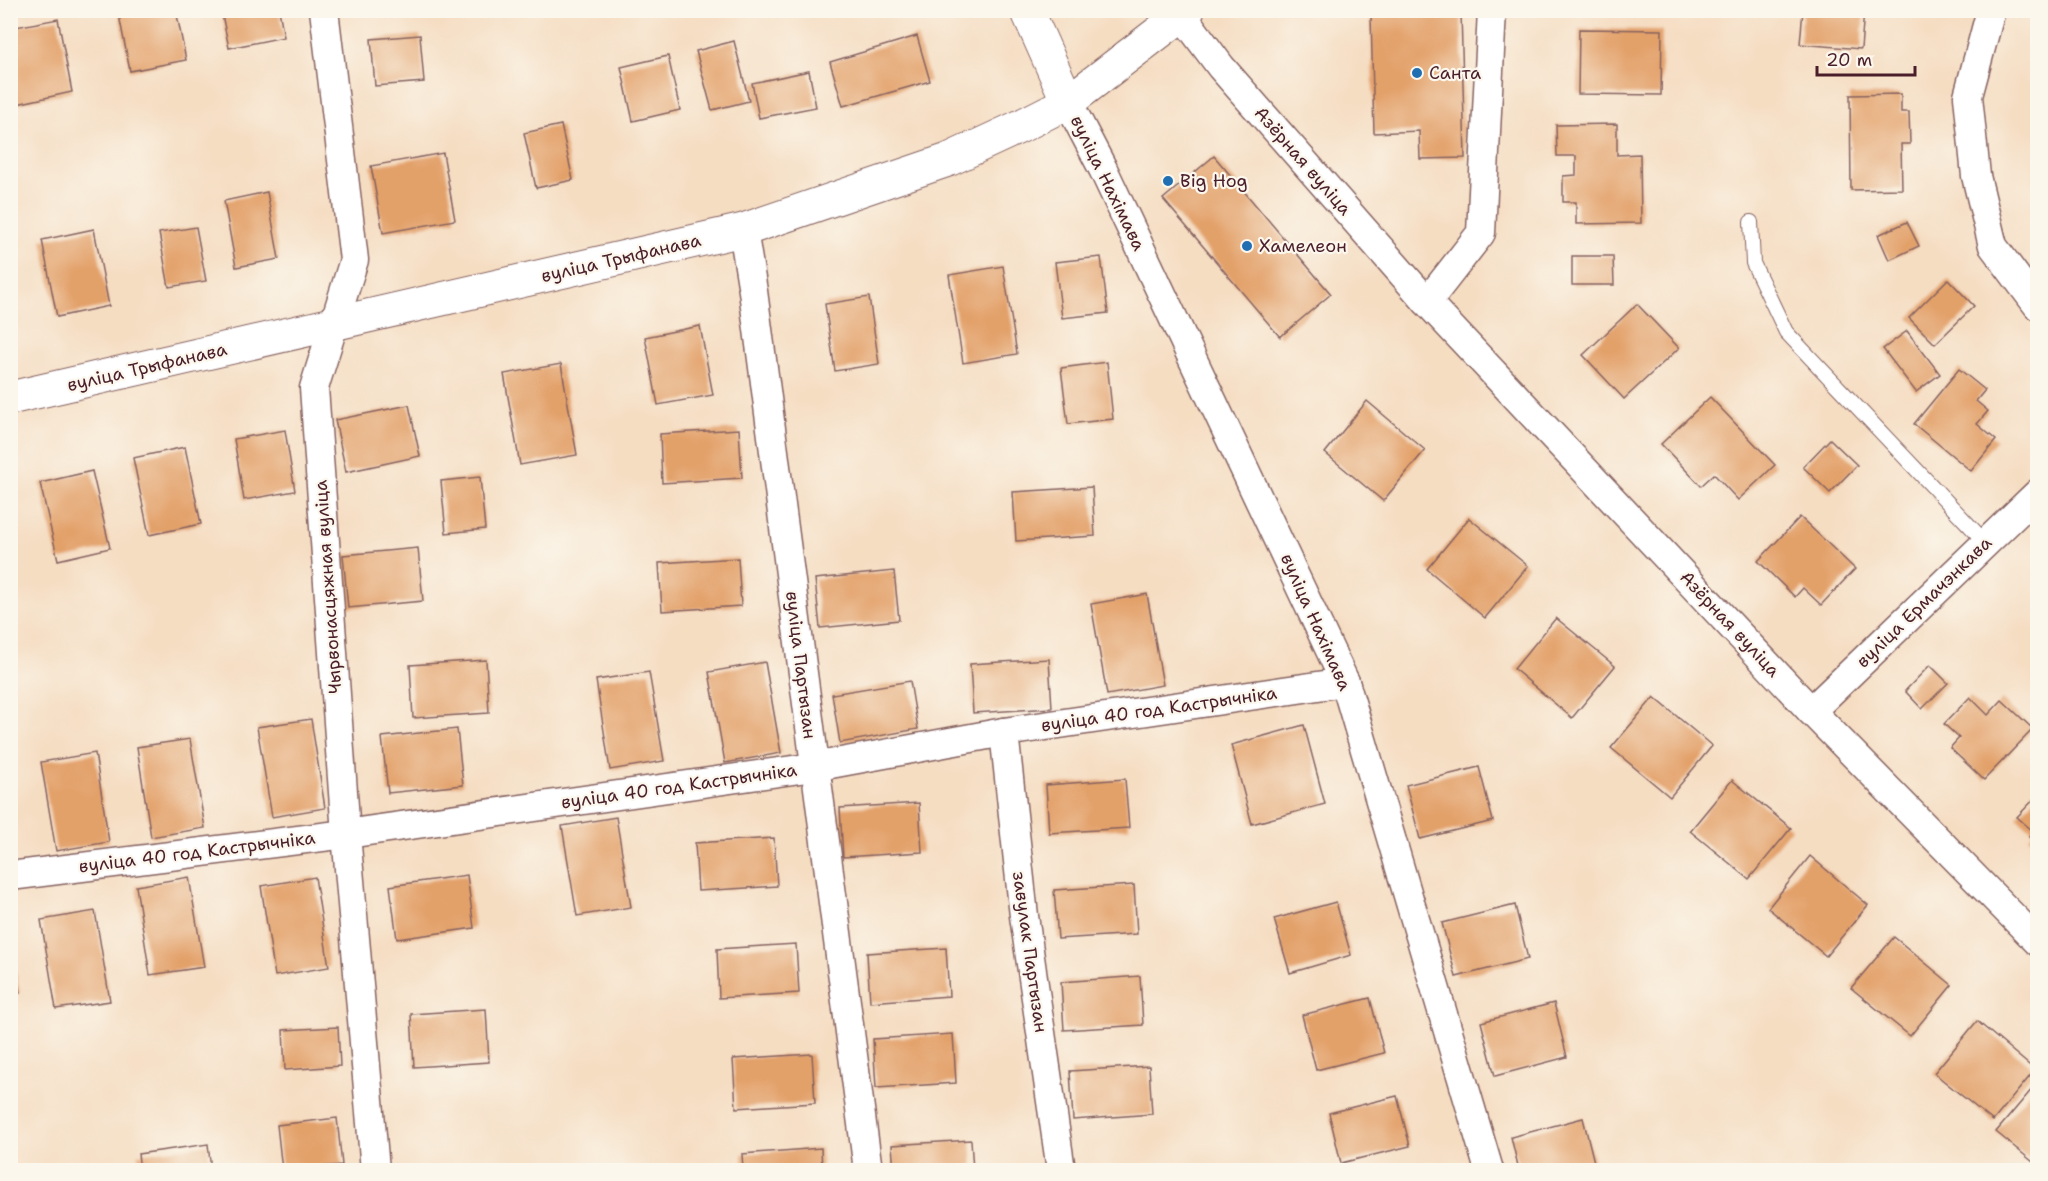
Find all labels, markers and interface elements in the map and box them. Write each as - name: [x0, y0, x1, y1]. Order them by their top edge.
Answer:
- scale bar: [1817, 39, 1914, 77]
- text: 20 m: [1826, 48, 1872, 72]
- place label: Санта: [1429, 61, 1481, 85]
- marker: Санта: [1410, 66, 1424, 80]
- street label: Азёрная вуліца: [1249, 102, 1357, 220]
- street label: вуліца Нахімава: [1065, 111, 1151, 255]
- place label: Big Hog: [1180, 169, 1248, 193]
- marker: Big Hog: [1161, 174, 1175, 188]
- street label: вуліца Трыфанава: [539, 228, 703, 288]
- place label: Хамелеон: [1259, 234, 1347, 258]
- marker: Хамелеон: [1240, 239, 1254, 253]
- street label: вуліца Трыфанава: [65, 337, 229, 397]
- street label: Чырвонасцяжная вуліца: [309, 479, 347, 695]
- street label: вуліца Ермачэнкава: [1851, 531, 1997, 673]
- street label: вуліца Нахімава: [1275, 550, 1357, 694]
- street label: Азёрная вуліца: [1675, 566, 1785, 682]
- street label: вуліца Партызан: [780, 590, 822, 740]
- street label: вуліца 40 год Кастрычніка: [1039, 681, 1279, 737]
- street label: вуліца 40 год Кастрычніка: [559, 758, 799, 814]
- street label: вуліца 40 год Кастрычніка: [77, 826, 317, 878]
- street label: завулак Партызан: [1007, 870, 1053, 1034]

